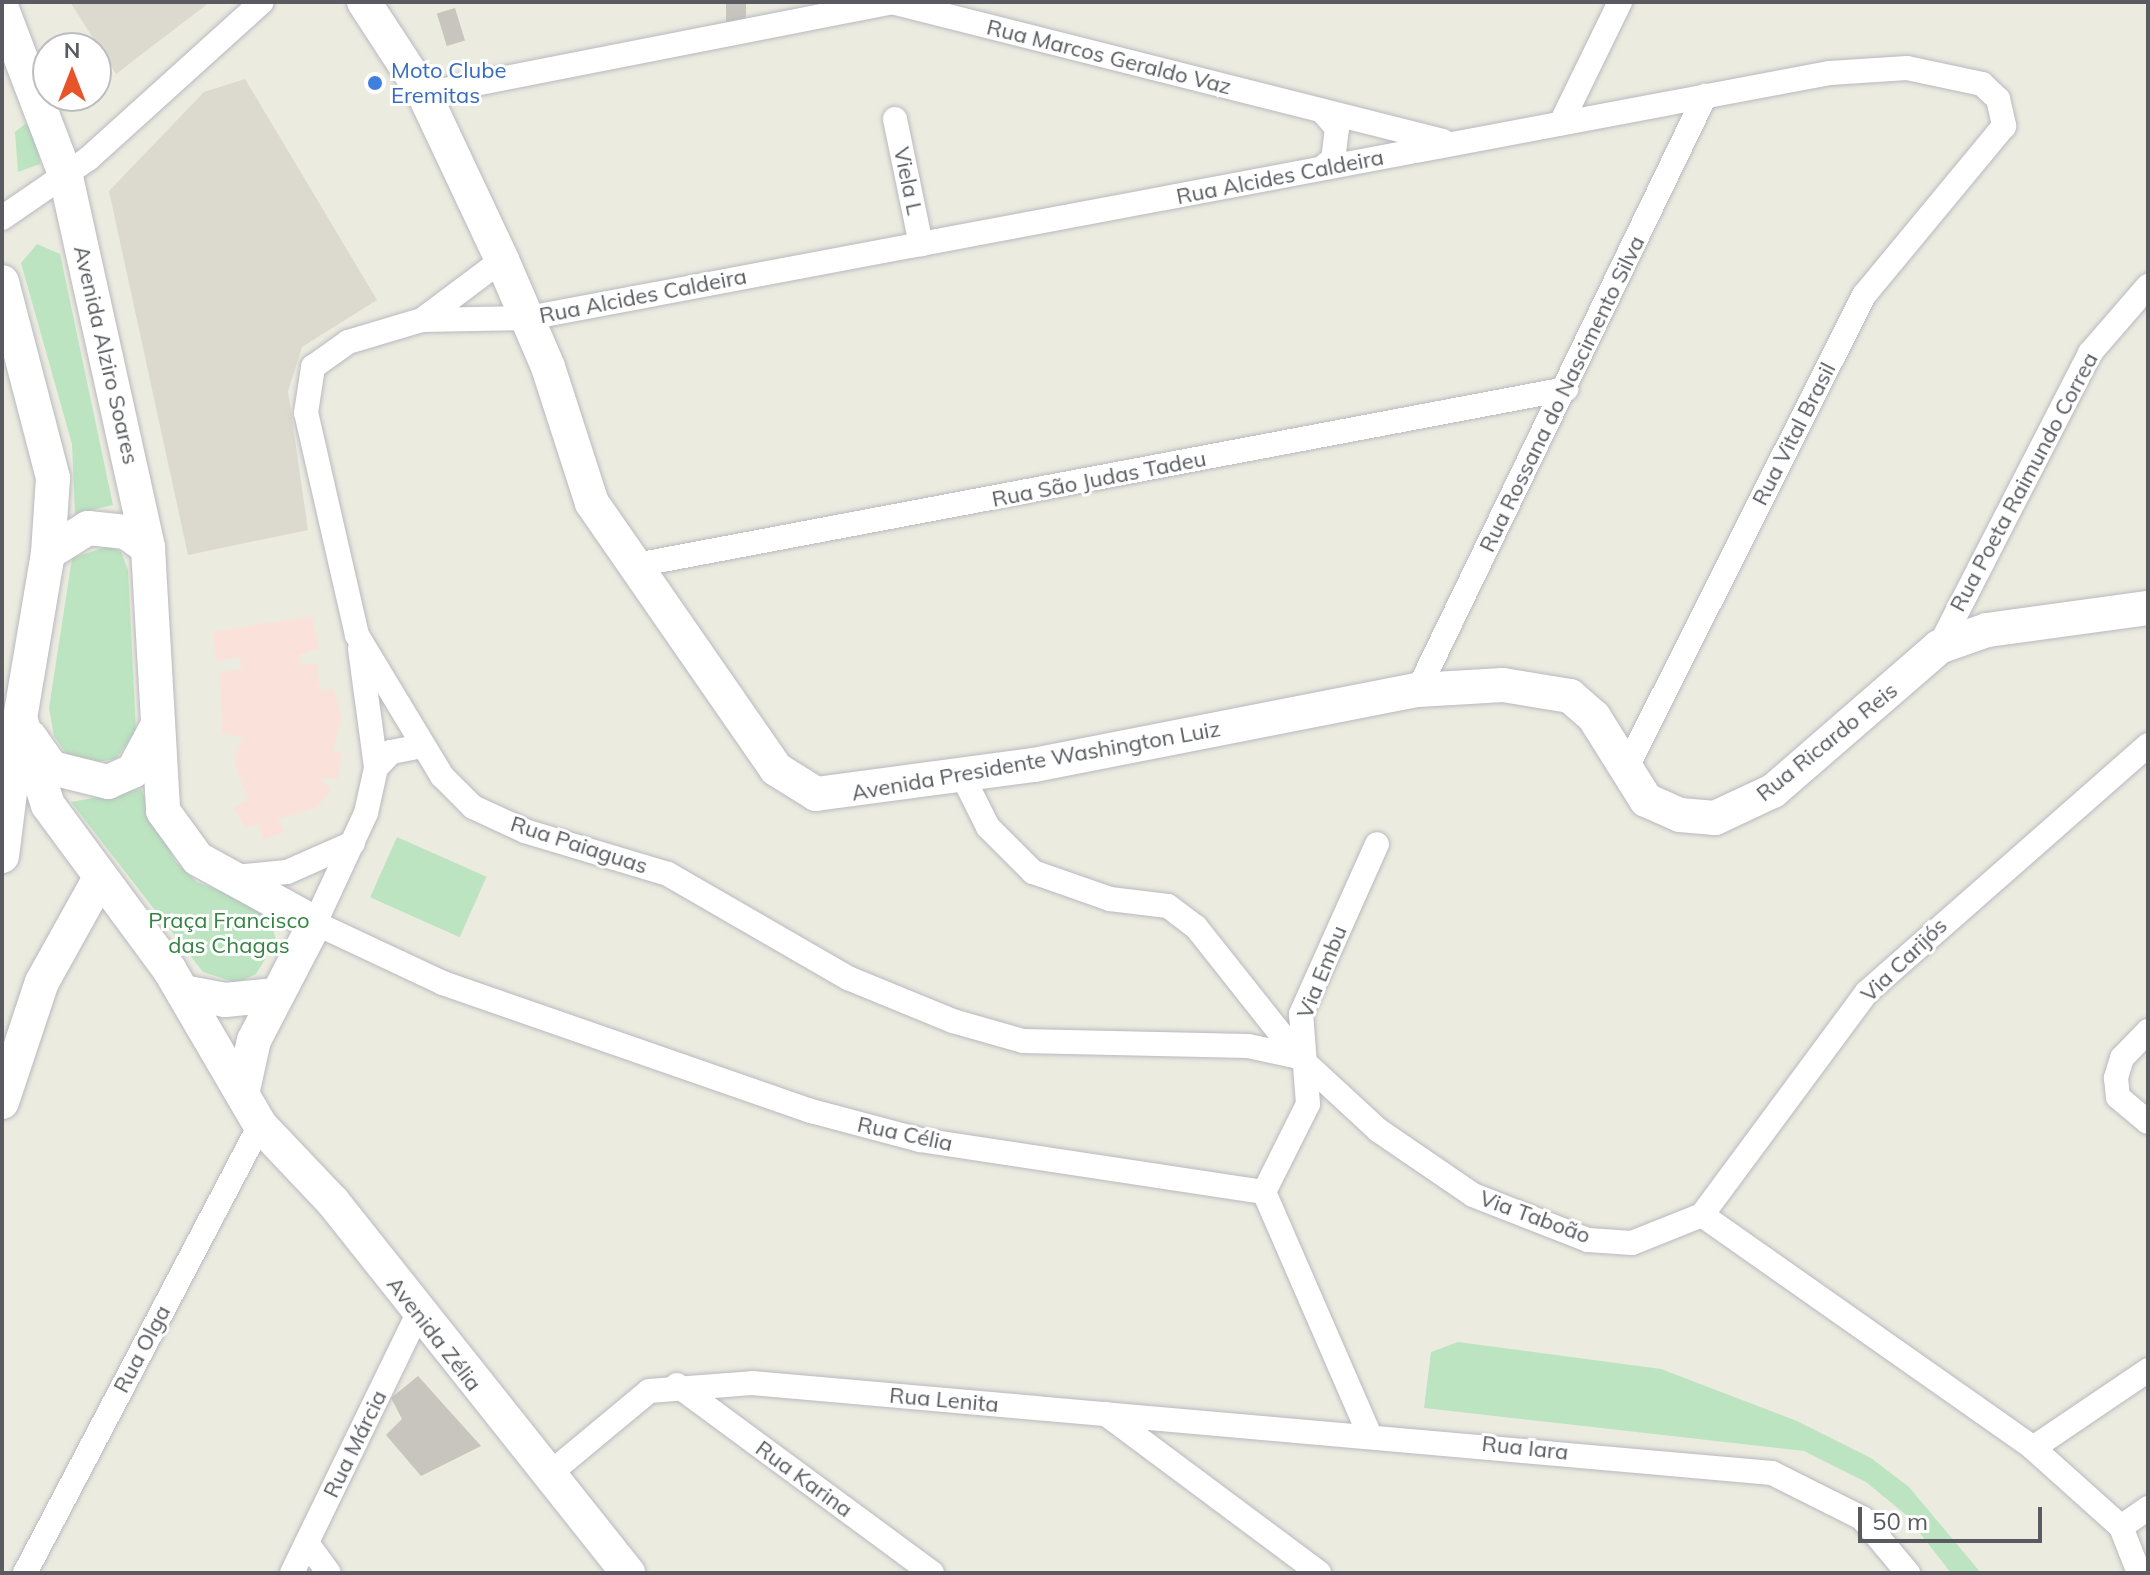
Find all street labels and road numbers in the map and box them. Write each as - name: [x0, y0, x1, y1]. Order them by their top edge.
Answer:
- street label: Rua Marcos Geraldo Vaz: [984, 14, 1234, 100]
- street label: Rua Alcides Caldeira: [1174, 144, 1386, 210]
- street label: Viela L: [888, 145, 928, 217]
- street label: Rua Rossana do Nascimento Silva: [1474, 232, 1650, 556]
- street label: Avenida Alziro Soares: [68, 243, 144, 467]
- street label: Rua Alcides Caldeira: [537, 263, 749, 329]
- street label: Rua Poeta Raimundo Correa: [1944, 348, 2104, 616]
- street label: Rua Vital Brasil: [1747, 358, 1841, 510]
- street label: Rua São Judas Tadeu: [990, 445, 1208, 513]
- street label: Rua Ricardo Reis: [1751, 677, 1903, 807]
- street label: Avenida Presidente Washington Luiz: [849, 716, 1223, 806]
- street label: Rua Paiaguas: [507, 810, 651, 880]
- street label: Via Carijós: [1855, 913, 1953, 1007]
- street label: Via Embu: [1291, 922, 1353, 1022]
- street label: Rua Célia: [855, 1111, 955, 1157]
- street label: Via Taboão: [1476, 1185, 1594, 1249]
- street label: Avenida Zélia: [381, 1272, 487, 1396]
- street label: Rua Olga: [108, 1301, 176, 1397]
- street label: Rua Lenita: [888, 1382, 1000, 1418]
- street label: Rua Márcia: [318, 1386, 392, 1502]
- street label: Rua Iara: [1480, 1430, 1570, 1466]
- street label: Rua Karina: [750, 1435, 858, 1523]

